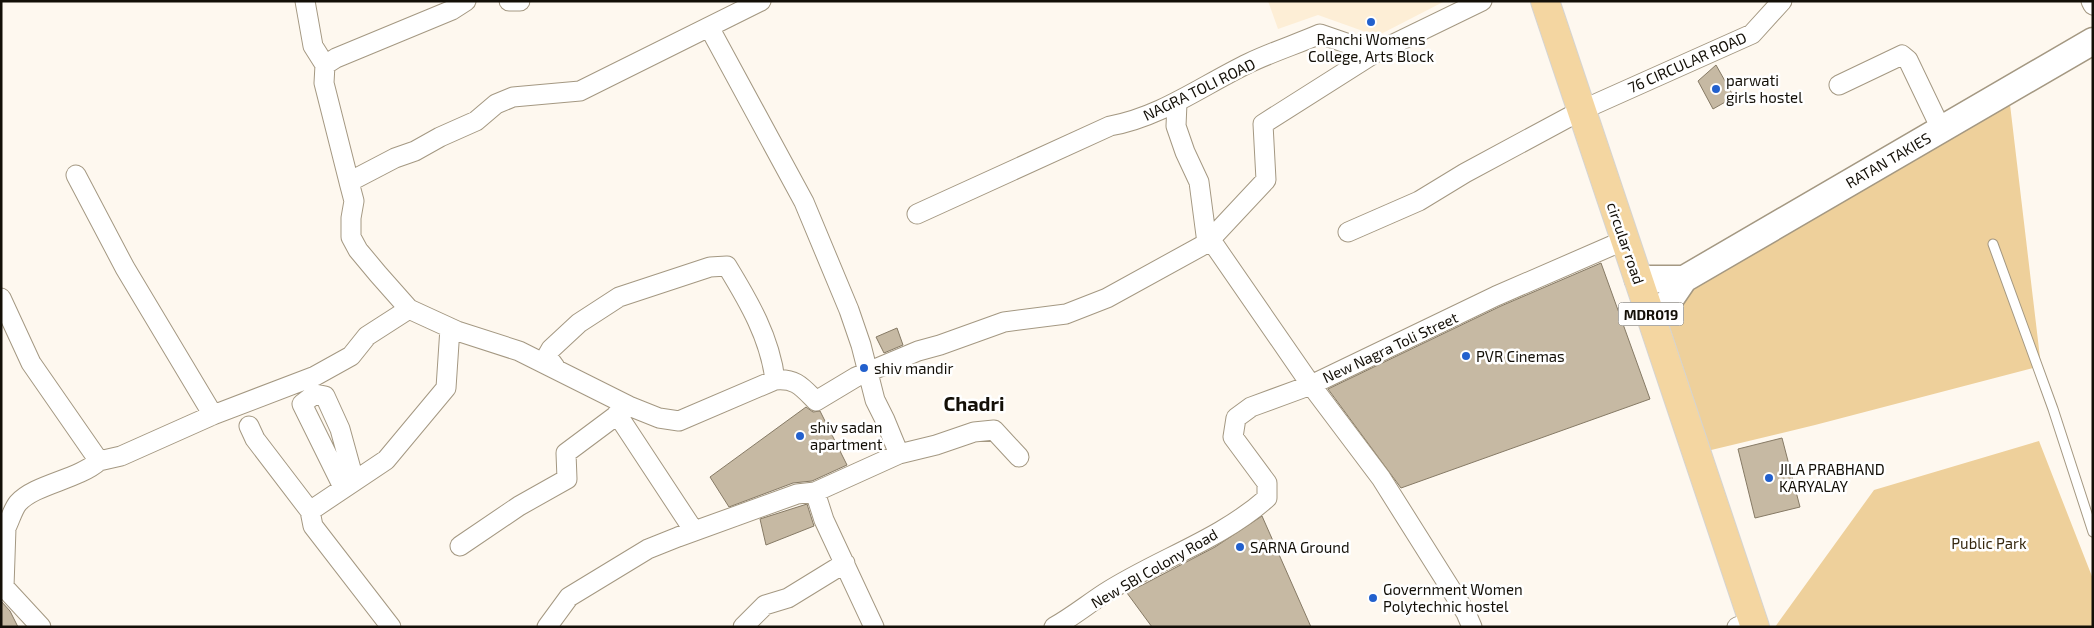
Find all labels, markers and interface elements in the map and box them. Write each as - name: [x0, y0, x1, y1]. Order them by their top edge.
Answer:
- marker: Ranchi Womens College, Arts Block: [1365, 16, 1377, 28]
- street label: 76 CIRCULAR ROAD: [1625, 28, 1749, 96]
- place label: Ranchi Womens College, Arts Block: [1308, 30, 1434, 65]
- street label: NAGRA TOLI ROAD: [1140, 54, 1258, 124]
- place label: parwati girls hostel: [1726, 71, 1803, 106]
- marker: parwati girls hostel: [1710, 83, 1722, 95]
- street label: RATAN TAKIES: [1842, 128, 1934, 192]
- street label: circular road: [1604, 200, 1648, 286]
- road number: MDR019: [1618, 302, 1684, 326]
- street label: New Nagra Toli Street: [1319, 308, 1461, 386]
- place label: PVR Cinemas: [1476, 347, 1565, 365]
- marker: PVR Cinemas: [1460, 350, 1472, 362]
- place label: shiv mandir: [874, 359, 953, 377]
- marker: shiv mandir: [858, 362, 870, 374]
- district label: Chadri: [943, 391, 1005, 415]
- place label: shiv sadan apartment: [810, 418, 883, 453]
- marker: shiv sadan apartment: [794, 430, 806, 442]
- place label: JILA PRABHAND KARYALAY: [1779, 460, 1885, 495]
- marker: JILA PRABHAND KARYALAY: [1763, 472, 1775, 484]
- street label: New SBI Colony Road: [1087, 524, 1221, 612]
- park label: Public Park: [1951, 534, 2027, 552]
- place label: SARNA Ground: [1250, 538, 1350, 556]
- marker: SARNA Ground: [1234, 541, 1246, 553]
- place label: Government Women Polytechnic hostel: [1383, 580, 1523, 615]
- marker: Government Women Polytechnic hostel: [1367, 592, 1379, 604]

